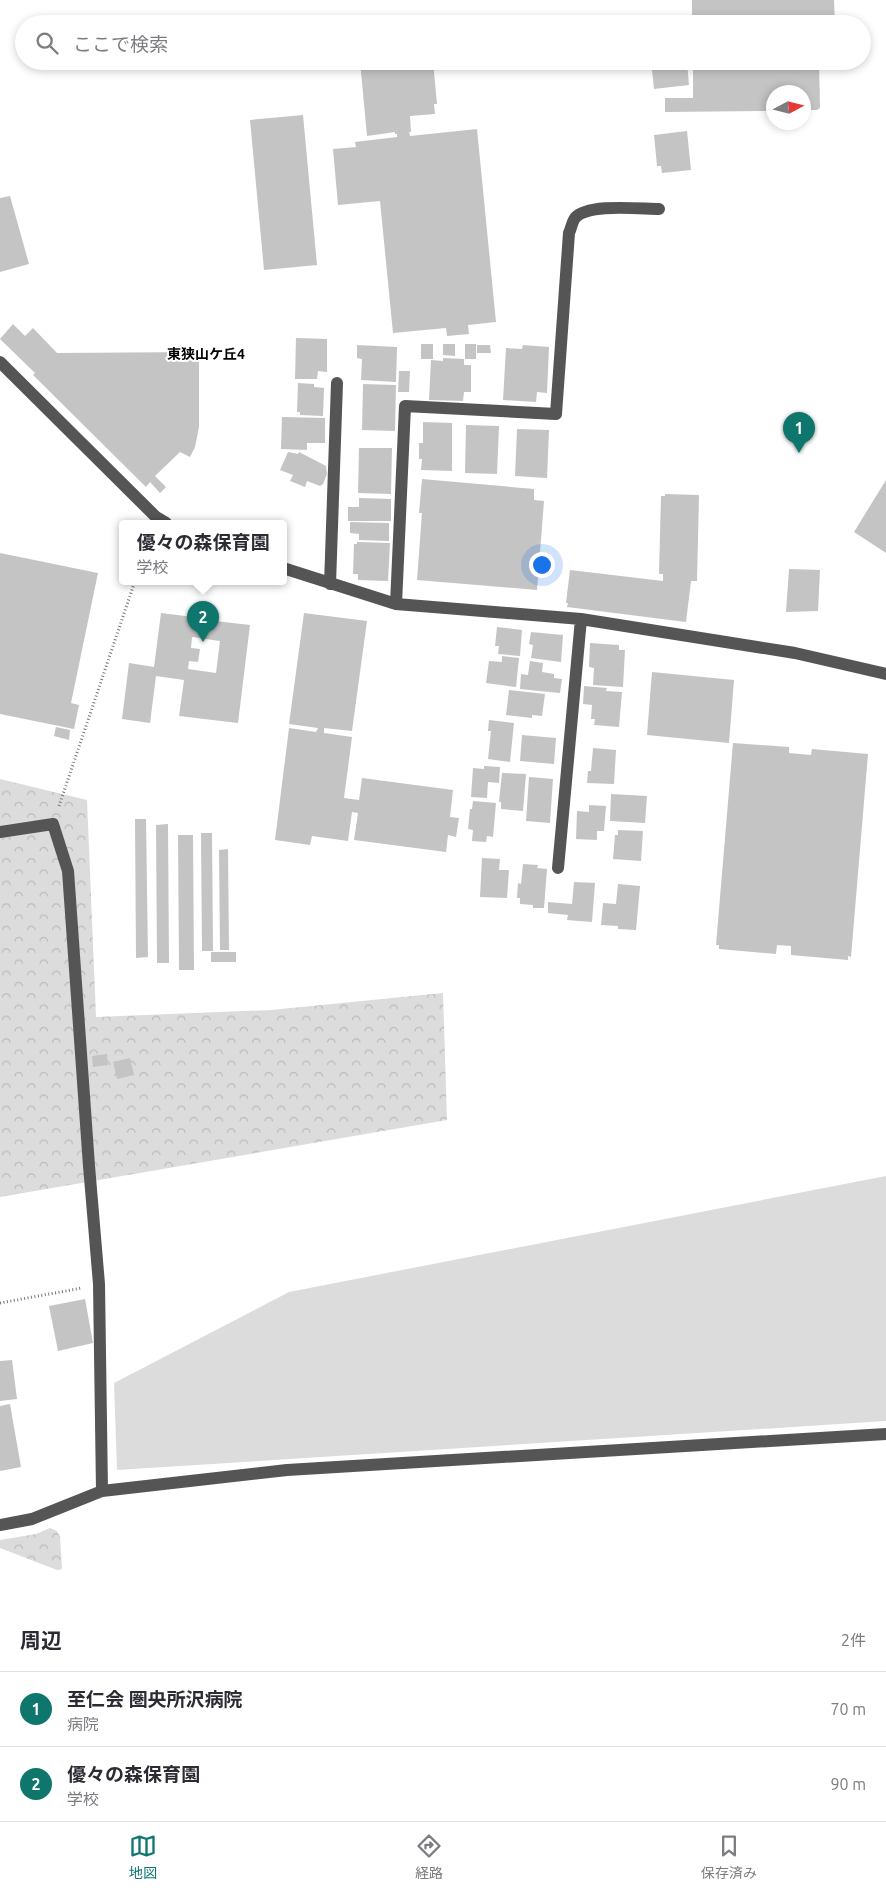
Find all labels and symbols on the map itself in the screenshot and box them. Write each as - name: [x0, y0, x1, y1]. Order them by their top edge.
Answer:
- north arrow: [766, 85, 811, 130]
- district label: 東狭山ケ丘4: [167, 346, 245, 362]
- pin: 1: [783, 412, 815, 453]
- your location: [529, 552, 555, 578]
- pin: 2: [187, 601, 219, 642]

